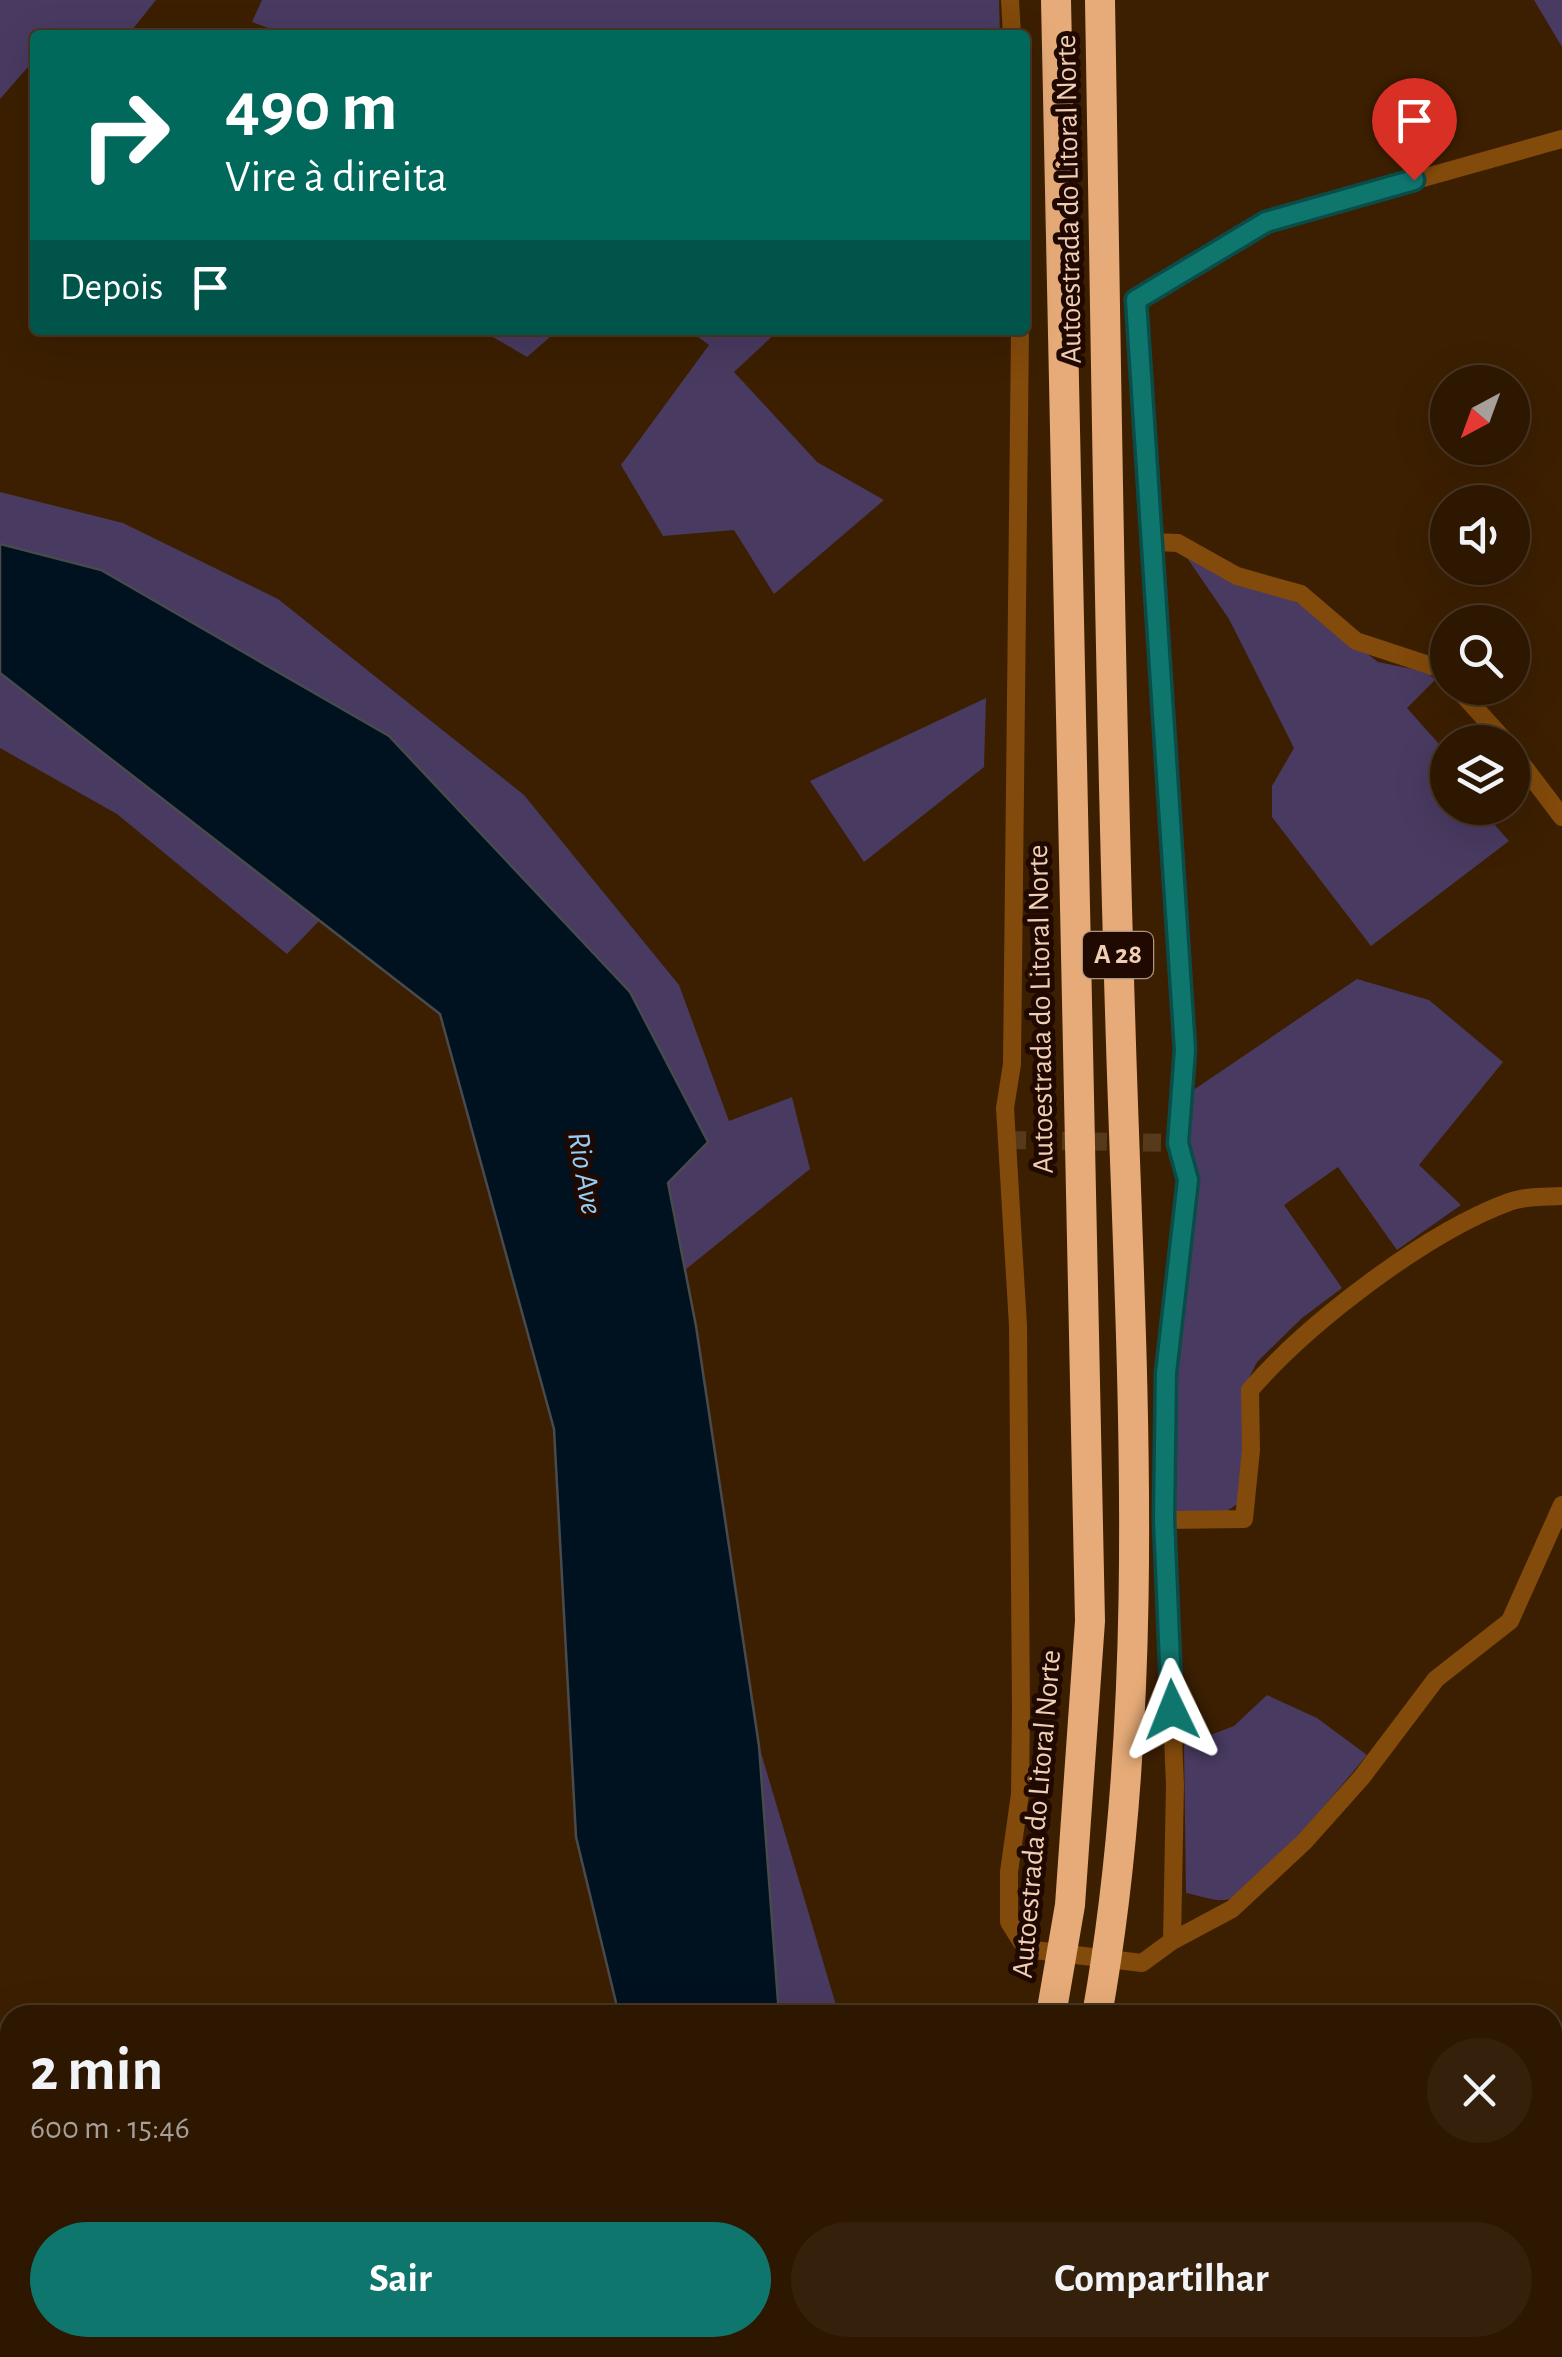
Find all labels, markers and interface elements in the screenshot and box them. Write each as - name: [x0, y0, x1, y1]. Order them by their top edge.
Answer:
- street label: Autoestrada do Litoral Norte: [1051, 34, 1087, 364]
- icon: right: [60, 70, 190, 200]
- text: 490 m: [225, 73, 398, 143]
- pin: [1372, 78, 1457, 181]
- icon: arrive: [1387, 93, 1442, 148]
- text: Vire à direita: [225, 155, 448, 200]
- icon: arrive: [183, 260, 238, 315]
- text: Depois: [60, 269, 163, 307]
- north arrow: [1430, 365, 1530, 465]
- map controls: [1430, 365, 1530, 825]
- button: sound: [1430, 485, 1530, 585]
- button: search: [1430, 605, 1530, 705]
- button: layers: [1430, 725, 1530, 825]
- street label: Autoestrada do Litoral Norte: [1023, 844, 1059, 1174]
- road number: A 28: [1083, 932, 1153, 978]
- water label: Rio Ave: [562, 1129, 608, 1217]
- street label: Autoestrada do Litoral Norte: [1008, 1649, 1066, 1979]
- position arrow: [1120, 1658, 1224, 1762]
- button: close: [1427, 2038, 1532, 2143]
- text: 2 min: [30, 2041, 163, 2101]
- text: 600 m · 15:46: [30, 2112, 190, 2144]
- button: Sair: [30, 2222, 771, 2337]
- button: Compartilhar: [791, 2222, 1532, 2337]

